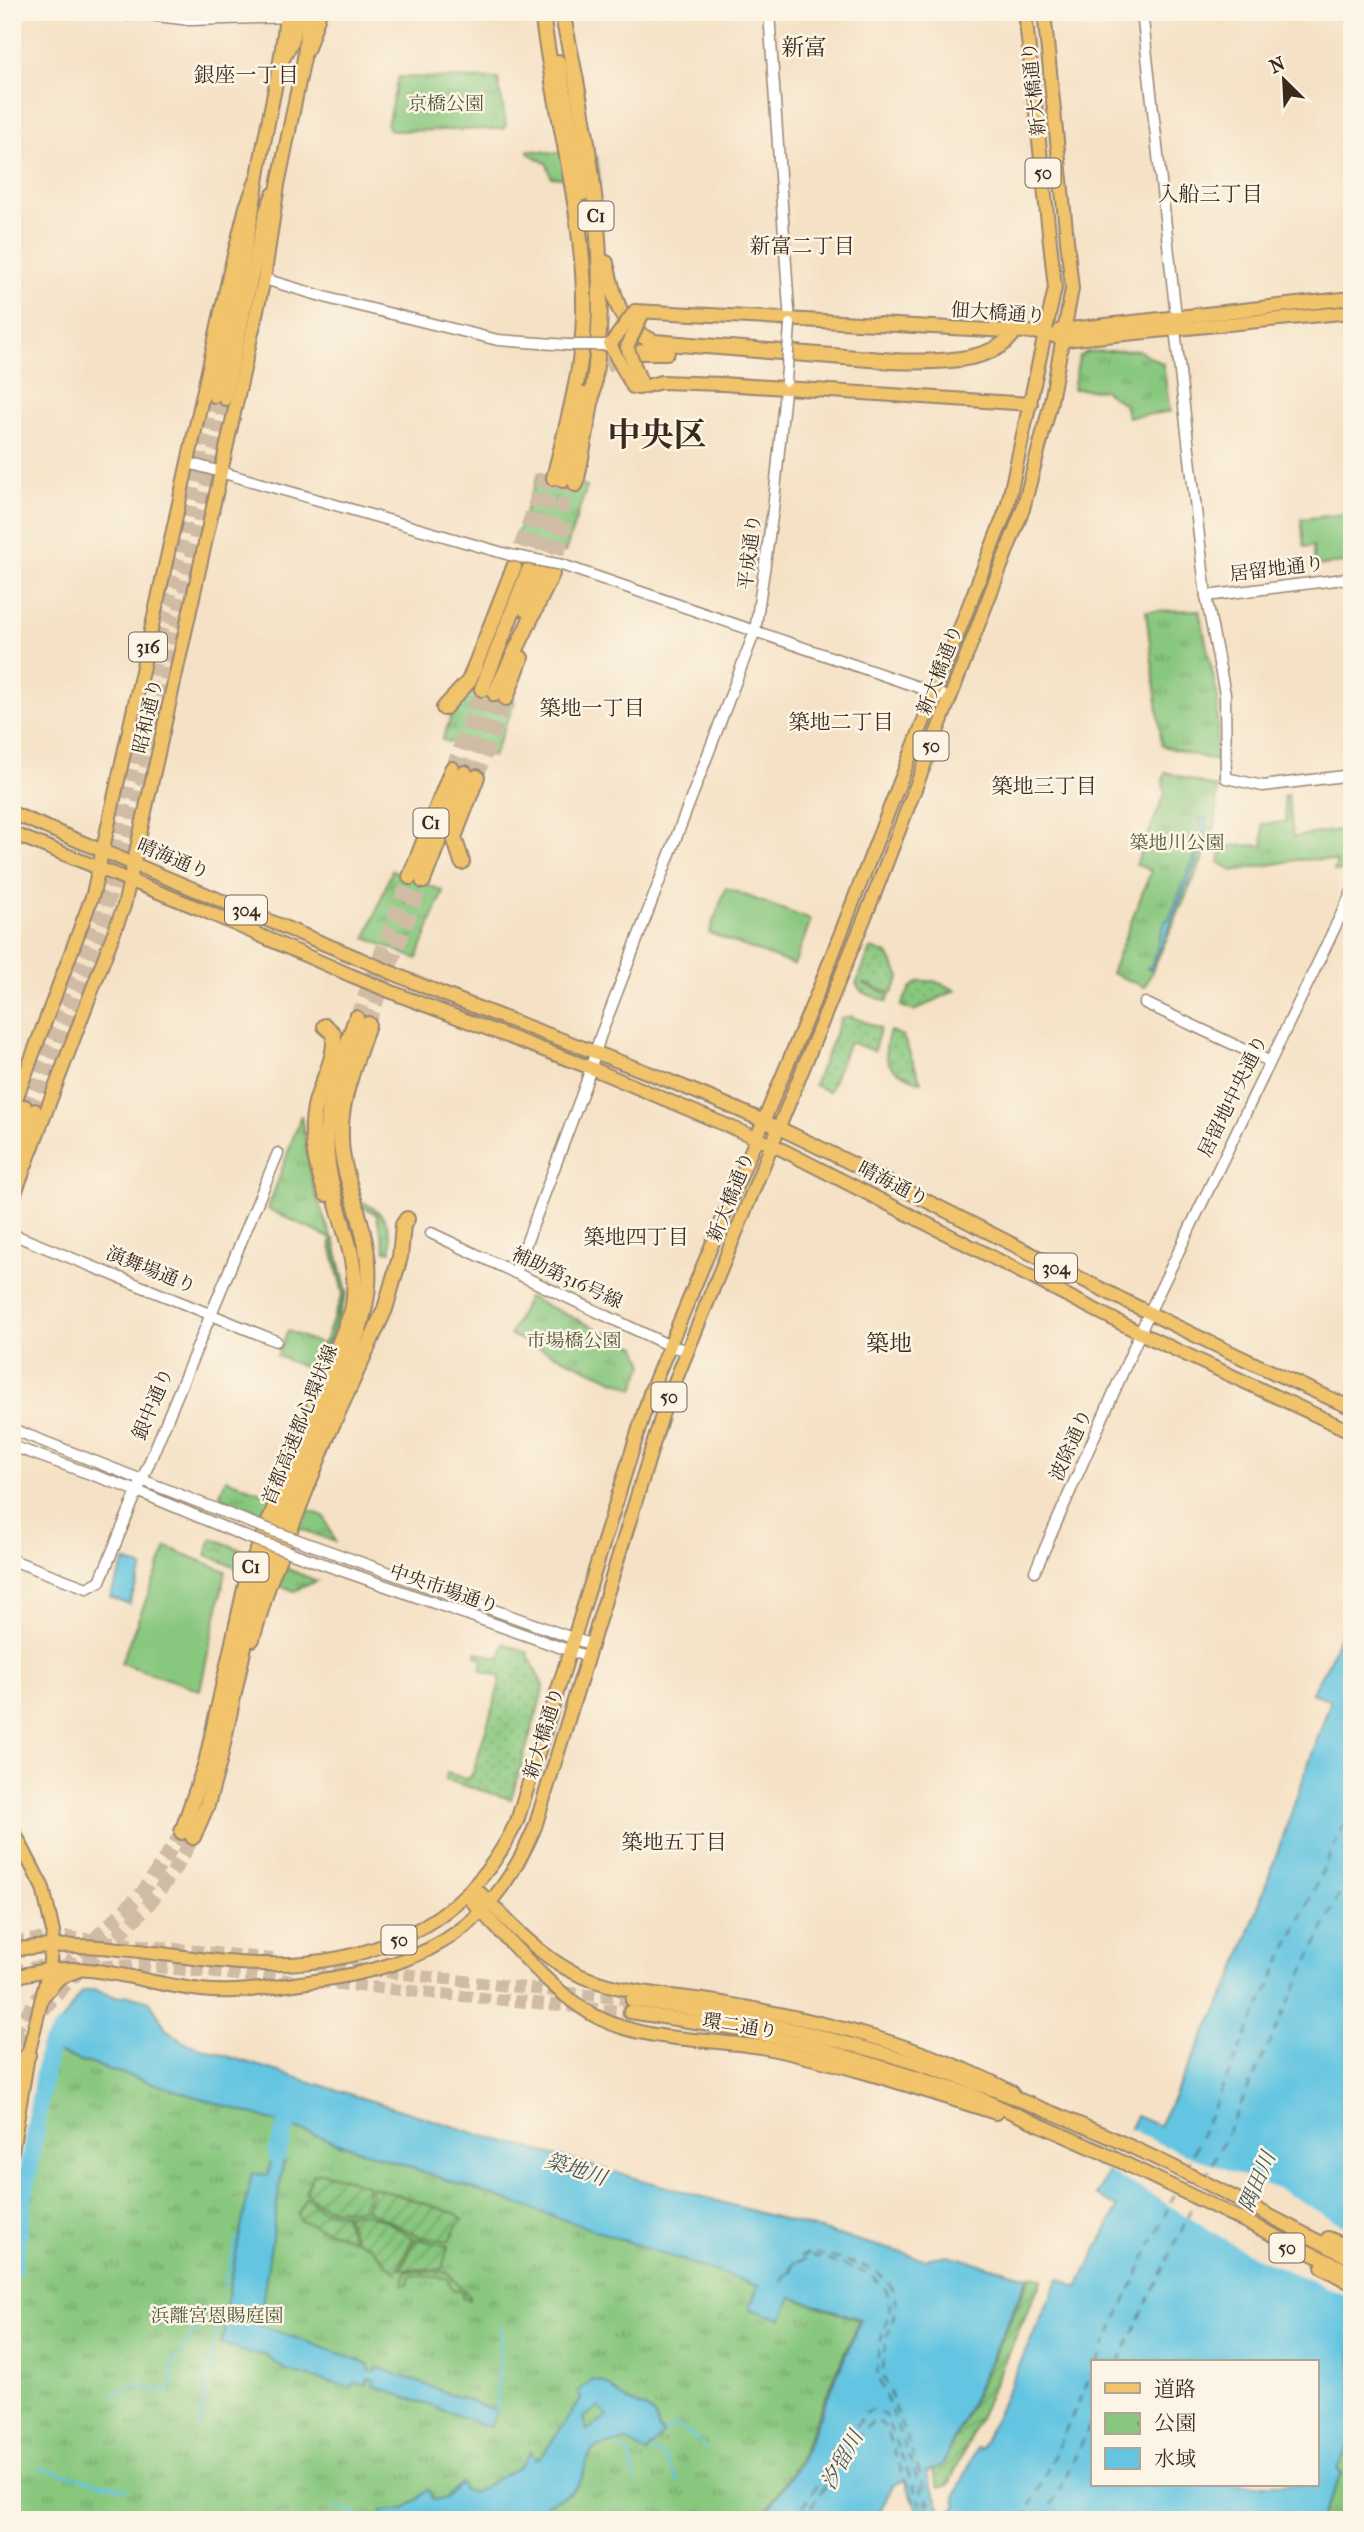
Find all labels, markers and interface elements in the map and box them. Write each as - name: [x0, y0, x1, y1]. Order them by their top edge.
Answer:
- district label: 新富: [781, 34, 827, 61]
- street label: 新大橋通り: [1018, 41, 1050, 137]
- north arrow: [1248, 46, 1318, 116]
- text: N: [1266, 52, 1289, 78]
- district label: 銀座一丁目: [194, 63, 299, 87]
- park label: 京橋公園: [408, 93, 484, 115]
- road number: 50: [1026, 158, 1060, 188]
- district label: 入船三丁目: [1158, 182, 1263, 206]
- road number: C1: [578, 202, 614, 230]
- district label: 新富二丁目: [750, 234, 855, 258]
- street label: 佃大橋通り: [950, 299, 1046, 327]
- district label: 中央区: [608, 416, 707, 455]
- street label: 平成通り: [734, 513, 766, 591]
- street label: 居留地通り: [1229, 552, 1325, 586]
- street label: 新大橋通り: [913, 622, 967, 718]
- road number: 316: [129, 632, 167, 662]
- street label: 昭和通り: [129, 676, 167, 756]
- district label: 築地一丁目: [540, 696, 645, 720]
- district label: 築地二丁目: [789, 710, 894, 734]
- road number: 50: [914, 732, 948, 760]
- district label: 築地三丁目: [992, 774, 1097, 798]
- road number: C1: [414, 808, 448, 838]
- park label: 築地川公園: [1129, 832, 1225, 854]
- street label: 晴海通り: [134, 834, 212, 884]
- road number: 304: [225, 896, 267, 925]
- street label: 居留地中央通り: [1194, 1031, 1272, 1161]
- street label: 新大橋通り: [703, 1149, 759, 1245]
- street label: 晴海通り: [854, 1157, 932, 1211]
- district label: 築地四丁目: [584, 1225, 689, 1249]
- street label: 演舞場通り: [103, 1242, 199, 1298]
- street label: 補助第316号線: [508, 1243, 626, 1313]
- road number: 304: [1035, 1254, 1077, 1282]
- park label: 市場橋公園: [526, 1330, 622, 1352]
- district label: 築地: [866, 1330, 912, 1357]
- street label: 首都高速都心環状線: [258, 1342, 342, 1508]
- street label: 銀中通り: [128, 1365, 178, 1443]
- road number: 50: [652, 1382, 686, 1412]
- street label: 波除通り: [1045, 1406, 1097, 1484]
- road number: C1: [233, 1552, 268, 1582]
- street label: 中央市場通り: [387, 1560, 501, 1618]
- street label: 新大橋通り: [520, 1684, 568, 1782]
- district label: 築地五丁目: [622, 1830, 727, 1854]
- road number: 50: [382, 1926, 416, 1954]
- street label: 環二通り: [701, 2009, 779, 2043]
- water label: 隅田川: [1234, 2146, 1281, 2216]
- water label: 築地川: [542, 2148, 612, 2191]
- road number: 50: [1270, 2234, 1304, 2262]
- park label: 浜離宮恩賜庭園: [150, 2305, 284, 2327]
- legend: [1091, 2360, 1318, 2486]
- text: 道路: [1154, 2377, 1196, 2401]
- text: 公園: [1154, 2411, 1196, 2435]
- water label: 汐留川: [816, 2425, 869, 2493]
- text: 水域: [1154, 2447, 1196, 2471]

